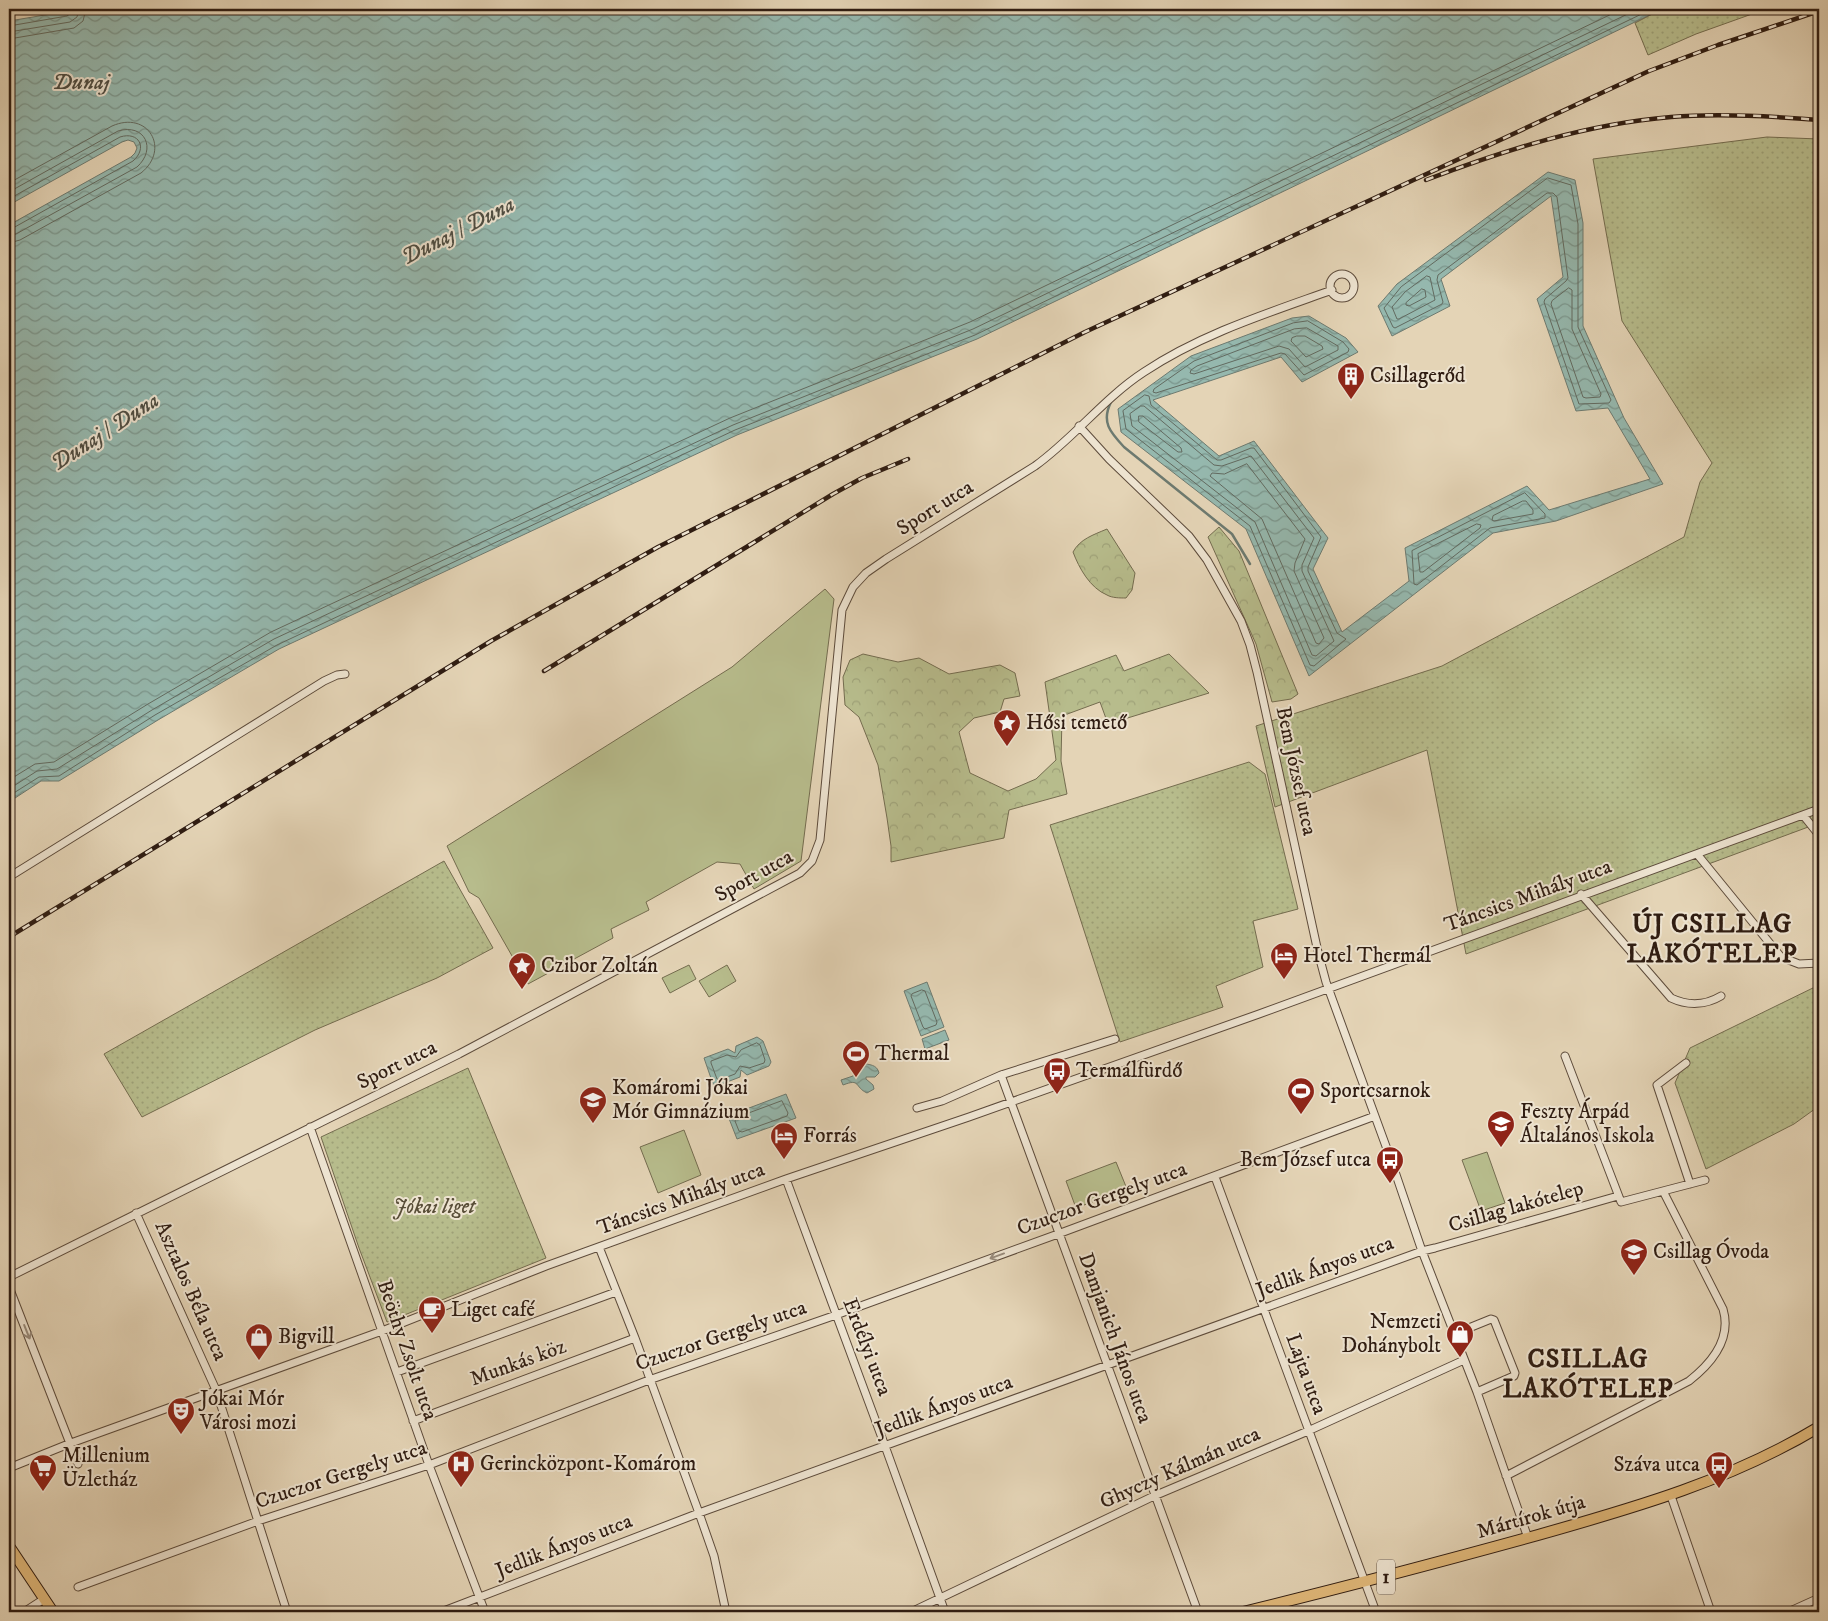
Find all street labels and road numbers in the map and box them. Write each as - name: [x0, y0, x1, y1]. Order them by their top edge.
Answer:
- street label: Sport utca: [892, 474, 978, 542]
- street label: Bem József utca: [1270, 704, 1322, 838]
- street label: Sport utca: [710, 844, 798, 908]
- street label: Táncsics Mihály utca: [1441, 854, 1615, 938]
- street label: Sport utca: [353, 1035, 441, 1095]
- street label: Czuczor Gergely utca: [1013, 1156, 1191, 1242]
- street label: Táncsics Mihály utca: [594, 1157, 768, 1241]
- street label: Csillag lakótelep: [1446, 1175, 1586, 1239]
- street label: Asztalos Béla utca: [149, 1217, 233, 1365]
- street label: Jedlik Ányos utca: [1250, 1228, 1397, 1305]
- street label: Damjanich János utca: [1072, 1249, 1158, 1427]
- street label: Beöthy Zsolt utca: [371, 1276, 443, 1424]
- street label: Erdélyi utca: [836, 1294, 898, 1400]
- street label: Czuczor Gergely utca: [632, 1295, 810, 1377]
- street label: Lajta utca: [1279, 1330, 1333, 1418]
- street label: Munkás köz: [466, 1334, 570, 1392]
- street label: Jedlik Ányos utca: [869, 1367, 1016, 1444]
- street label: Ghyczy Kálmán utca: [1096, 1421, 1264, 1515]
- street label: Czuczor Gergely utca: [252, 1435, 430, 1515]
- street label: Mártírok útja: [1474, 1489, 1588, 1545]
- street label: Jedlik Ányos utca: [489, 1506, 636, 1585]
- road number: 1: [1377, 1560, 1395, 1594]

